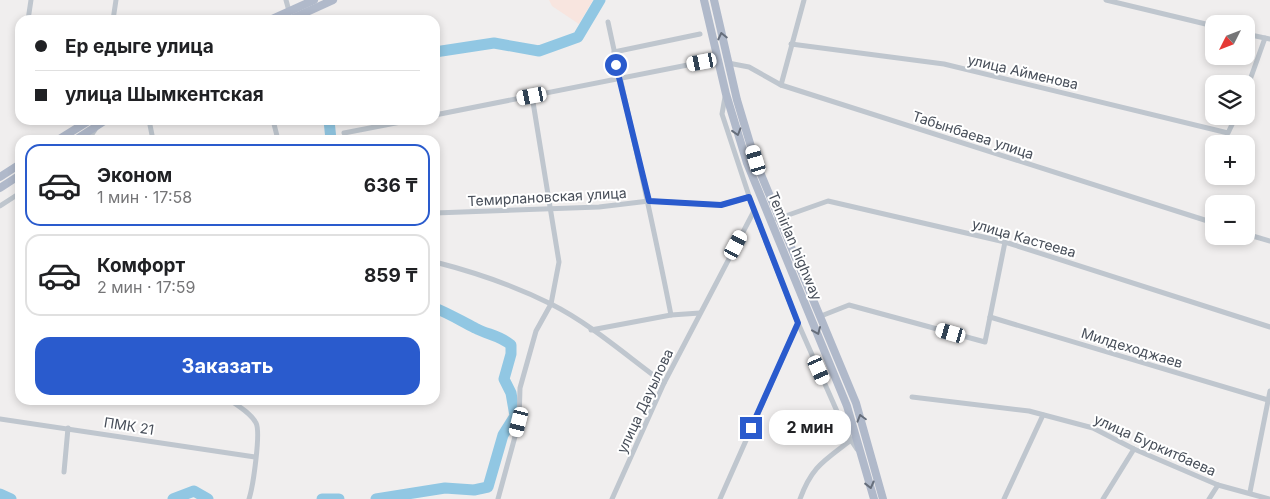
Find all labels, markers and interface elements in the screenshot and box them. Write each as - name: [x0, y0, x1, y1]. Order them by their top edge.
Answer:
- north arrow: [1205, 15, 1255, 65]
- map controls: [1205, 15, 1255, 245]
- one-way arrow: [717, 31, 728, 40]
- text: Ер едыге улица: [65, 35, 214, 58]
- street label: улица Айменова: [966, 51, 1080, 93]
- car: [685, 52, 718, 72]
- route start: [605, 54, 627, 76]
- button: layers: [1205, 75, 1255, 125]
- text: улица Шымкентская: [65, 83, 264, 106]
- car: [515, 86, 548, 106]
- street label: Табынбаева улица: [910, 107, 1036, 162]
- one-way arrow: [732, 127, 742, 136]
- button: +: [1205, 135, 1255, 185]
- car: [744, 143, 767, 177]
- icon: car: [37, 163, 82, 208]
- text: Эконом: [97, 164, 172, 187]
- text: 636 ₸: [364, 174, 418, 197]
- street label: Темирлановская улица: [467, 184, 627, 209]
- text: 1 мин · 17:58: [97, 187, 192, 207]
- street label: Temirlan highway: [765, 189, 826, 303]
- button: −: [1205, 195, 1255, 245]
- street label: улица Кастеева: [970, 215, 1078, 260]
- car: [722, 228, 749, 262]
- icon: car: [37, 253, 82, 298]
- text: Комфорт: [97, 254, 185, 277]
- text: 859 ₸: [364, 264, 418, 287]
- text: 2 мин · 17:59: [97, 277, 195, 297]
- car: [934, 322, 967, 344]
- street label: Милдеходжаев: [1079, 324, 1185, 371]
- one-way arrow: [811, 326, 822, 335]
- button: Заказать: [35, 337, 420, 395]
- street label: улица Дауылова: [613, 346, 676, 456]
- car: [806, 353, 831, 387]
- car: [508, 406, 529, 438]
- callout: 2 мин: [768, 410, 851, 446]
- street label: улица Буркитбаева: [1092, 410, 1219, 479]
- street label: ПМК 21: [103, 413, 155, 438]
- one-way arrow: [856, 415, 866, 423]
- route end: [740, 417, 762, 439]
- text: 2 мин: [787, 417, 833, 437]
- one-way arrow: [864, 480, 875, 489]

